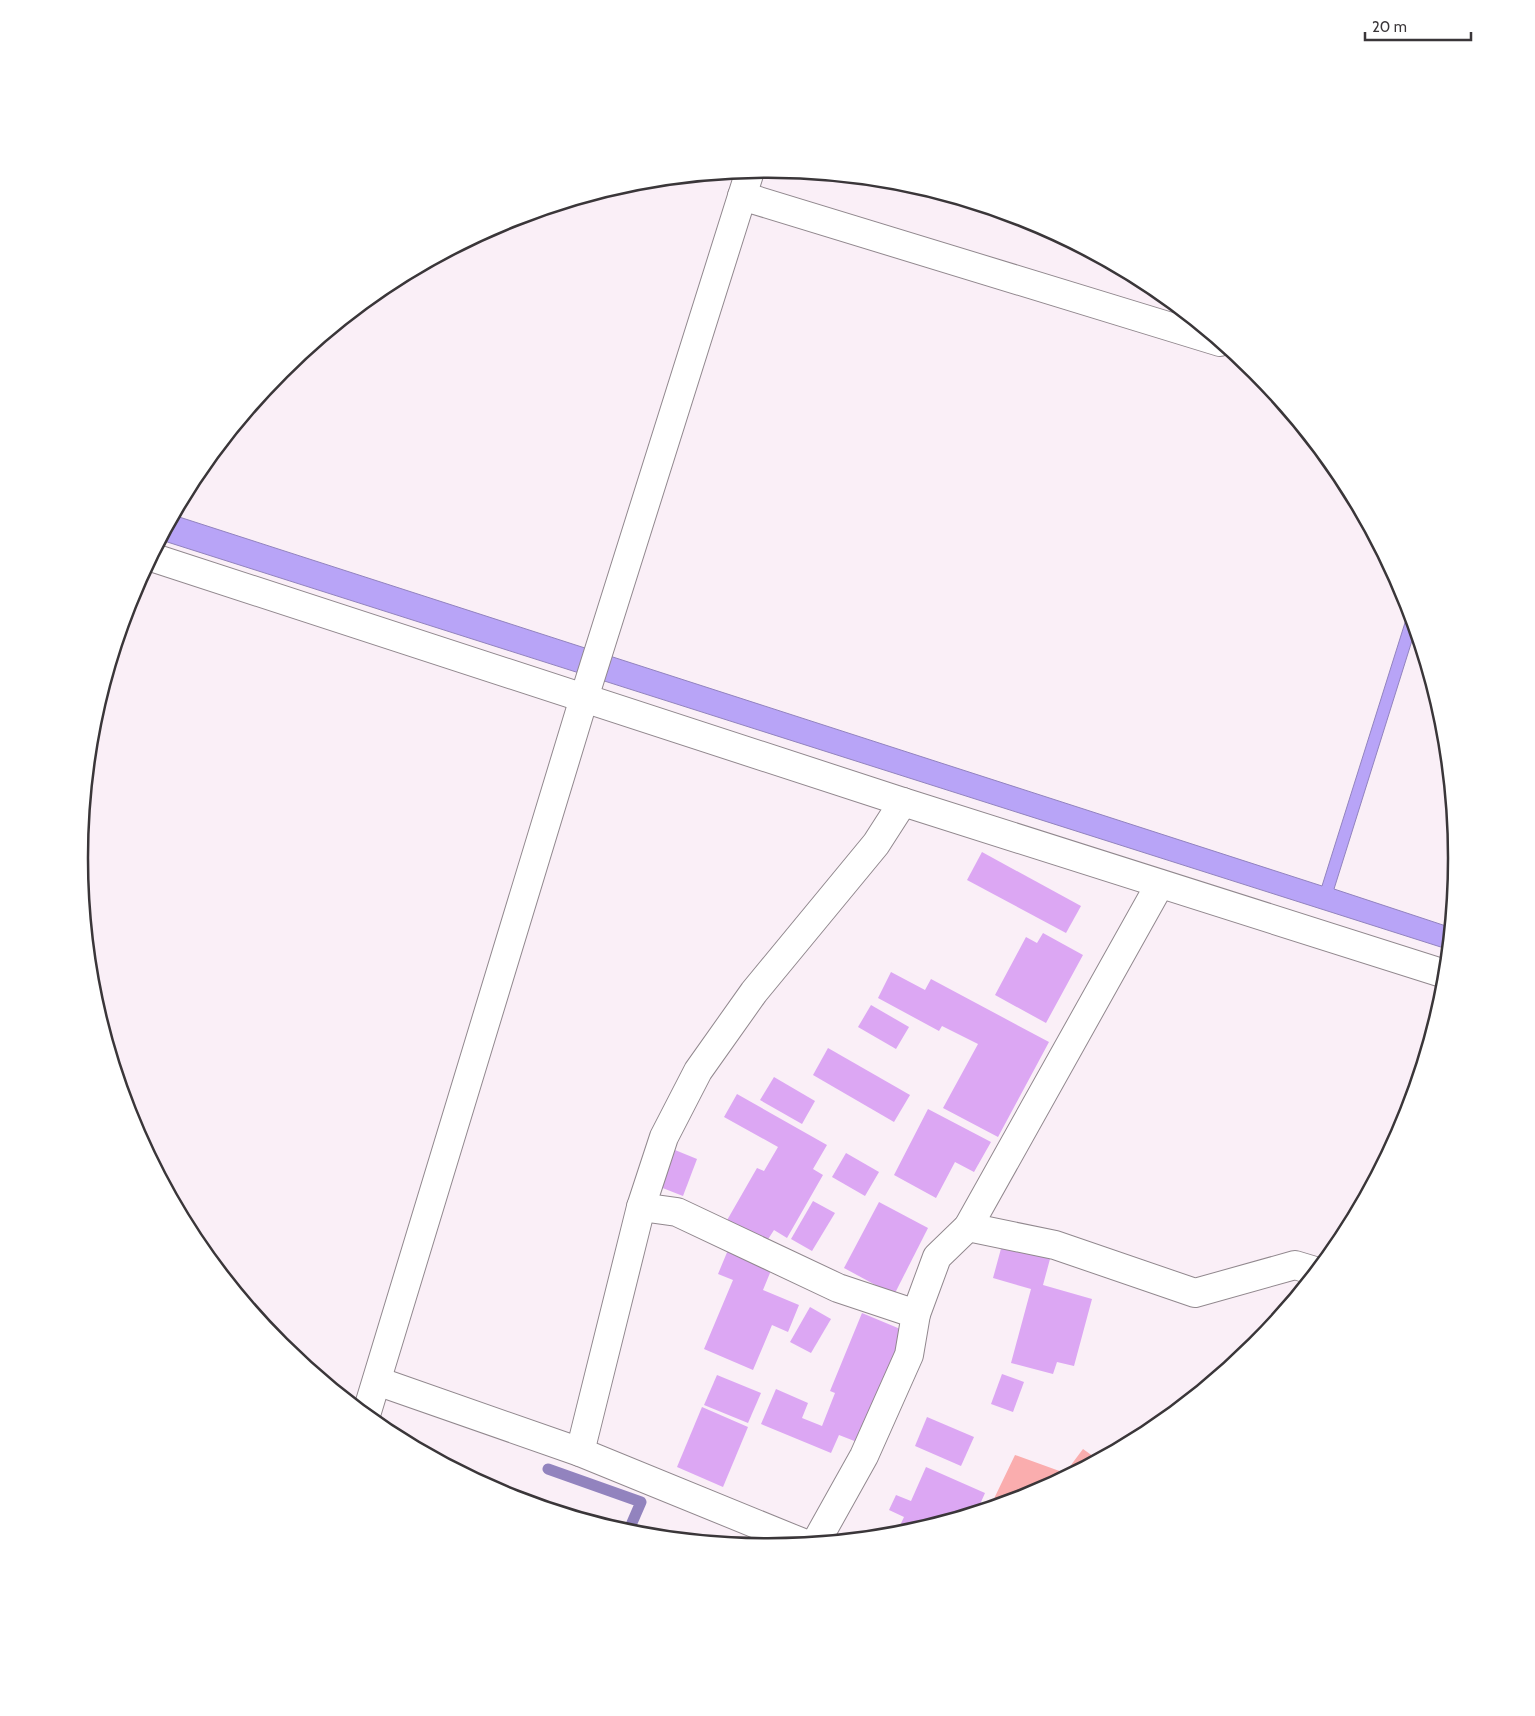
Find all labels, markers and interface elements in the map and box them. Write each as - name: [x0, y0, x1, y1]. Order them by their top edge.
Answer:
- scale bar: [1365, 10, 1471, 42]
- text: 20 m: [1372, 18, 1407, 36]

